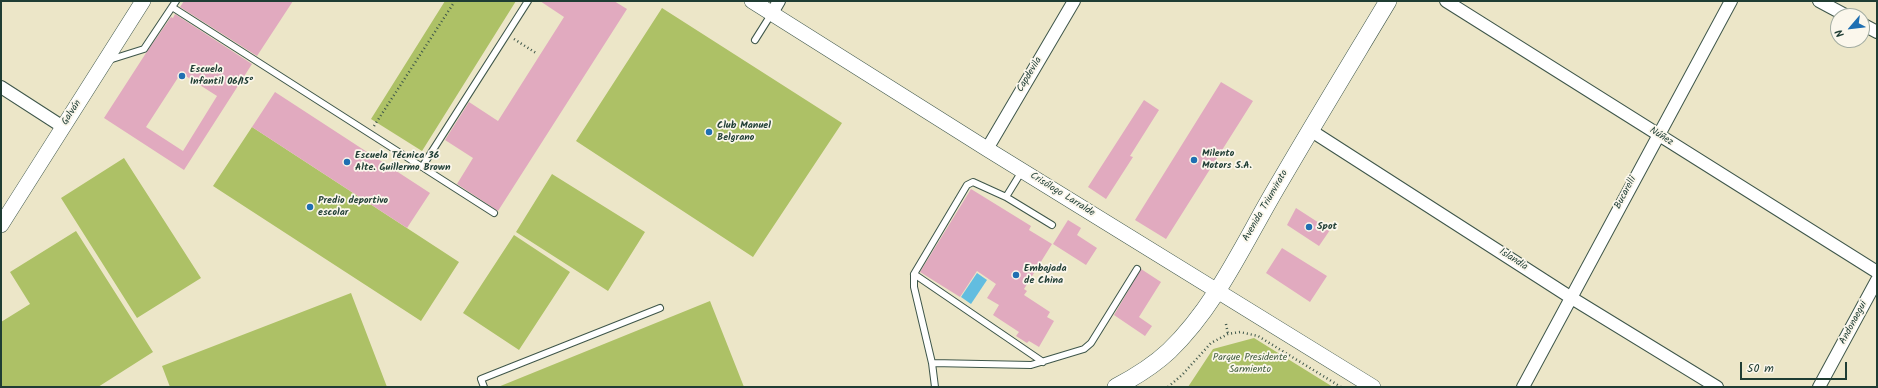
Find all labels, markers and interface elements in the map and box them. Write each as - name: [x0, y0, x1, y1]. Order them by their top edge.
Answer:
- north arrow: [1830, 8, 1870, 48]
- text: N: [1831, 26, 1850, 40]
- street label: Capdevila: [1015, 55, 1045, 95]
- place label: Escuela Infantil 06/15°: [190, 64, 253, 88]
- marker: Escuela Infantil 06/15°: [177, 71, 187, 81]
- street label: Galván: [60, 98, 84, 128]
- place label: Club Manuel Belgrano: [717, 120, 771, 144]
- street label: Núñez: [1647, 125, 1675, 149]
- marker: Club Manuel Belgrano: [704, 127, 714, 137]
- place label: Milento Motors S.A.: [1202, 148, 1252, 172]
- place label: Escuela Técnica 36 Alte. Guillermo Brown: [355, 150, 450, 174]
- marker: Milento Motors S.A.: [1189, 155, 1199, 165]
- marker: Escuela Técnica 36 Alte. Guillermo Brown: [342, 157, 352, 167]
- street label: Avenida Triunvirato: [1241, 168, 1291, 244]
- street label: Crisólogo Larralde: [1027, 170, 1097, 220]
- street label: Bucarelli: [1612, 175, 1640, 211]
- place label: Predio deportivo escolar: [318, 195, 388, 218]
- marker: Predio deportivo escolar: [305, 202, 315, 212]
- place label: Spot: [1317, 221, 1337, 233]
- marker: Spot: [1304, 222, 1314, 232]
- street label: Islandia: [1496, 246, 1530, 274]
- place label: Embajada de China: [1024, 263, 1067, 286]
- marker: Embajada de China: [1011, 270, 1021, 280]
- street label: Andonaegui: [1838, 299, 1870, 347]
- park label: Parque Presidente Sarmiento: [1213, 352, 1287, 376]
- scale bar: [1742, 354, 1849, 380]
- text: 50 m: [1747, 359, 1774, 378]

